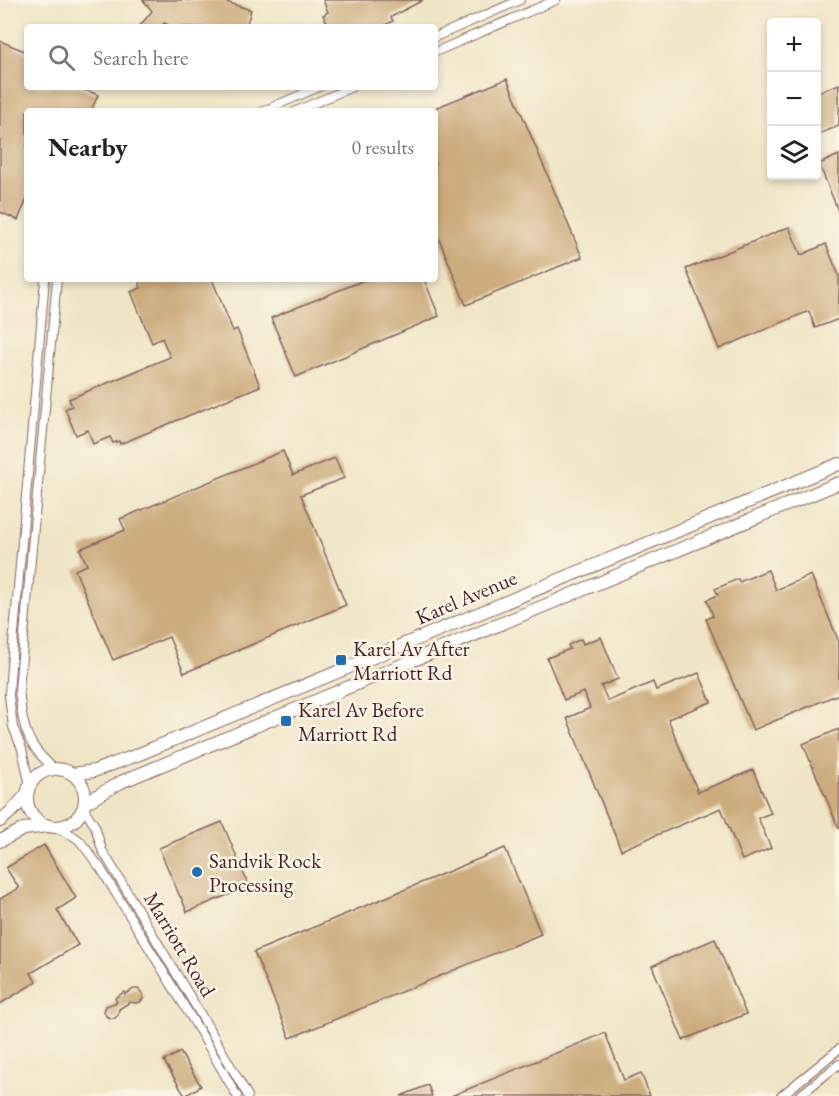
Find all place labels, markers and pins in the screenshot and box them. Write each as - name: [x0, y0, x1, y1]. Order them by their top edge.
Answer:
- place label: Karel Av After Marriott Rd: [353, 635, 470, 686]
- marker: Karel Av After Marriott Rd: [334, 653, 348, 667]
- place label: Karel Av Before Marriott Rd: [298, 696, 424, 747]
- marker: Karel Av Before Marriott Rd: [279, 714, 293, 728]
- place label: Sandvik Rock Processing: [209, 847, 322, 898]
- marker: Sandvik Rock Processing: [190, 865, 204, 879]

